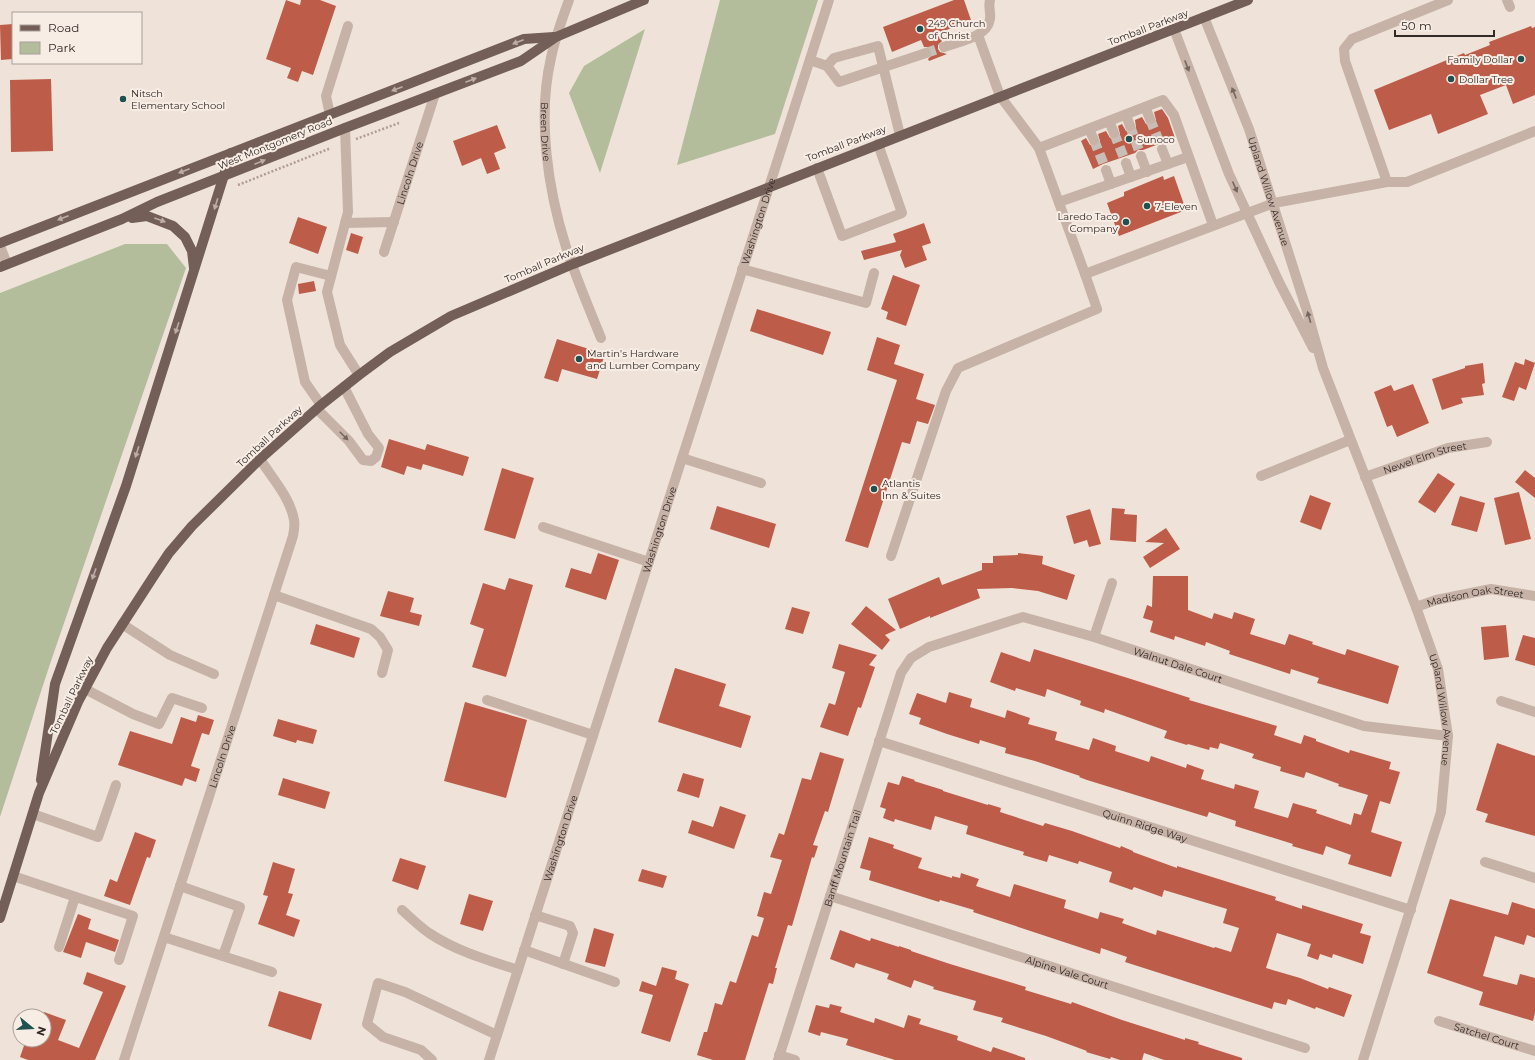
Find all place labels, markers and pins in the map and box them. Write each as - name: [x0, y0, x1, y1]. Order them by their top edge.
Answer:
- place label: 249 Church of Christ: [928, 17, 985, 42]
- marker: 249 Church of Christ: [915, 24, 925, 34]
- place label: Family Dollar: [1447, 53, 1513, 66]
- marker: Family Dollar: [1516, 54, 1526, 64]
- place label: Dollar Tree: [1459, 73, 1513, 86]
- marker: Dollar Tree: [1446, 74, 1456, 84]
- place label: Nitsch Elementary School: [131, 87, 225, 112]
- marker: Nitsch Elementary School: [118, 94, 128, 104]
- place label: Sunoco: [1137, 133, 1175, 146]
- marker: Sunoco: [1124, 134, 1134, 144]
- place label: 7-Eleven: [1155, 200, 1198, 213]
- marker: 7-Eleven: [1142, 201, 1152, 211]
- place label: Laredo Taco Company: [1057, 210, 1119, 235]
- marker: Laredo Taco Company: [1121, 217, 1131, 227]
- place label: Martin's Hardware and Lumber Company: [587, 347, 701, 372]
- marker: Martin's Hardware and Lumber Company: [574, 354, 584, 364]
- place label: Atlantis Inn & Suites: [882, 477, 941, 502]
- marker: Atlantis Inn & Suites: [869, 484, 879, 494]

